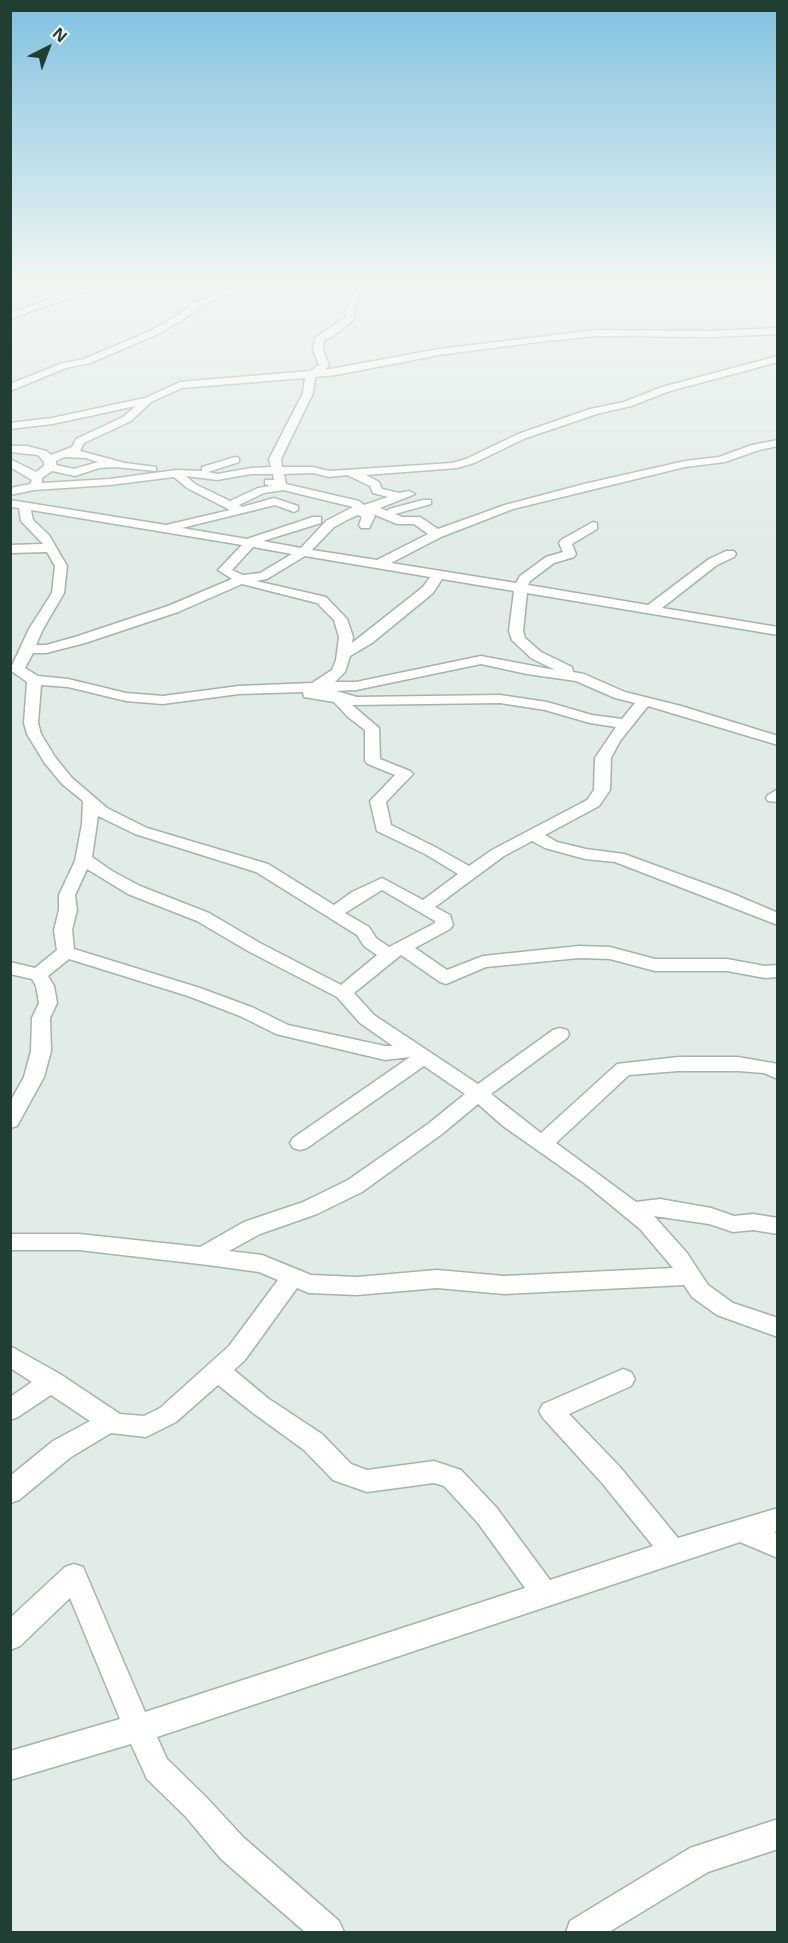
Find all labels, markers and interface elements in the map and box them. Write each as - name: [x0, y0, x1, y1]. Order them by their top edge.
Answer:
- north arrow: [18, 18, 78, 78]
- text: N: [48, 22, 72, 47]

